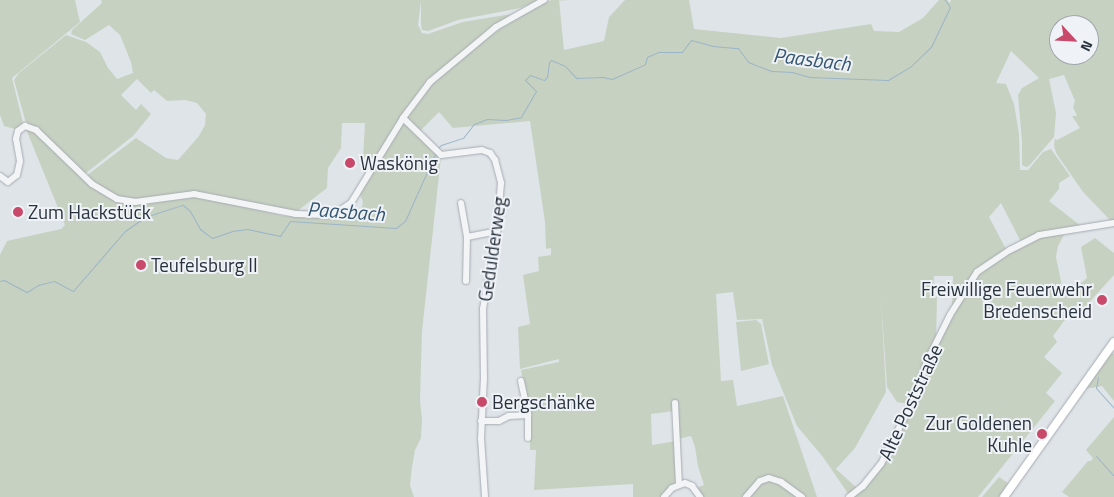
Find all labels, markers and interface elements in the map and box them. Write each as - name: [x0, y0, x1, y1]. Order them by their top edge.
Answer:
- north arrow: [1049, 15, 1099, 65]
- text: N: [1076, 37, 1099, 55]
- water label: Paasbach: [772, 42, 852, 76]
- place label: Waskönig: [360, 152, 438, 174]
- marker: Waskönig: [344, 157, 356, 169]
- street label: Gedulderweg: [473, 195, 511, 303]
- water label: Paasbach: [306, 196, 386, 226]
- place label: Zum Hackstück: [28, 201, 151, 223]
- marker: Zum Hackstück: [12, 206, 24, 218]
- place label: Teufelsburg II: [151, 254, 258, 276]
- marker: Teufelsburg II: [135, 259, 147, 271]
- place label: Freiwillige Feuerwehr Bredenscheid: [921, 278, 1092, 322]
- marker: Freiwillige Feuerwehr Bredenscheid: [1096, 294, 1108, 306]
- street label: Alte Poststraße: [873, 341, 947, 463]
- place label: Bergschänke: [492, 391, 595, 413]
- marker: Bergschänke: [476, 396, 488, 408]
- place label: Zur Goldenen Kuhle: [925, 412, 1032, 456]
- marker: Zur Goldenen Kuhle: [1036, 428, 1048, 440]

